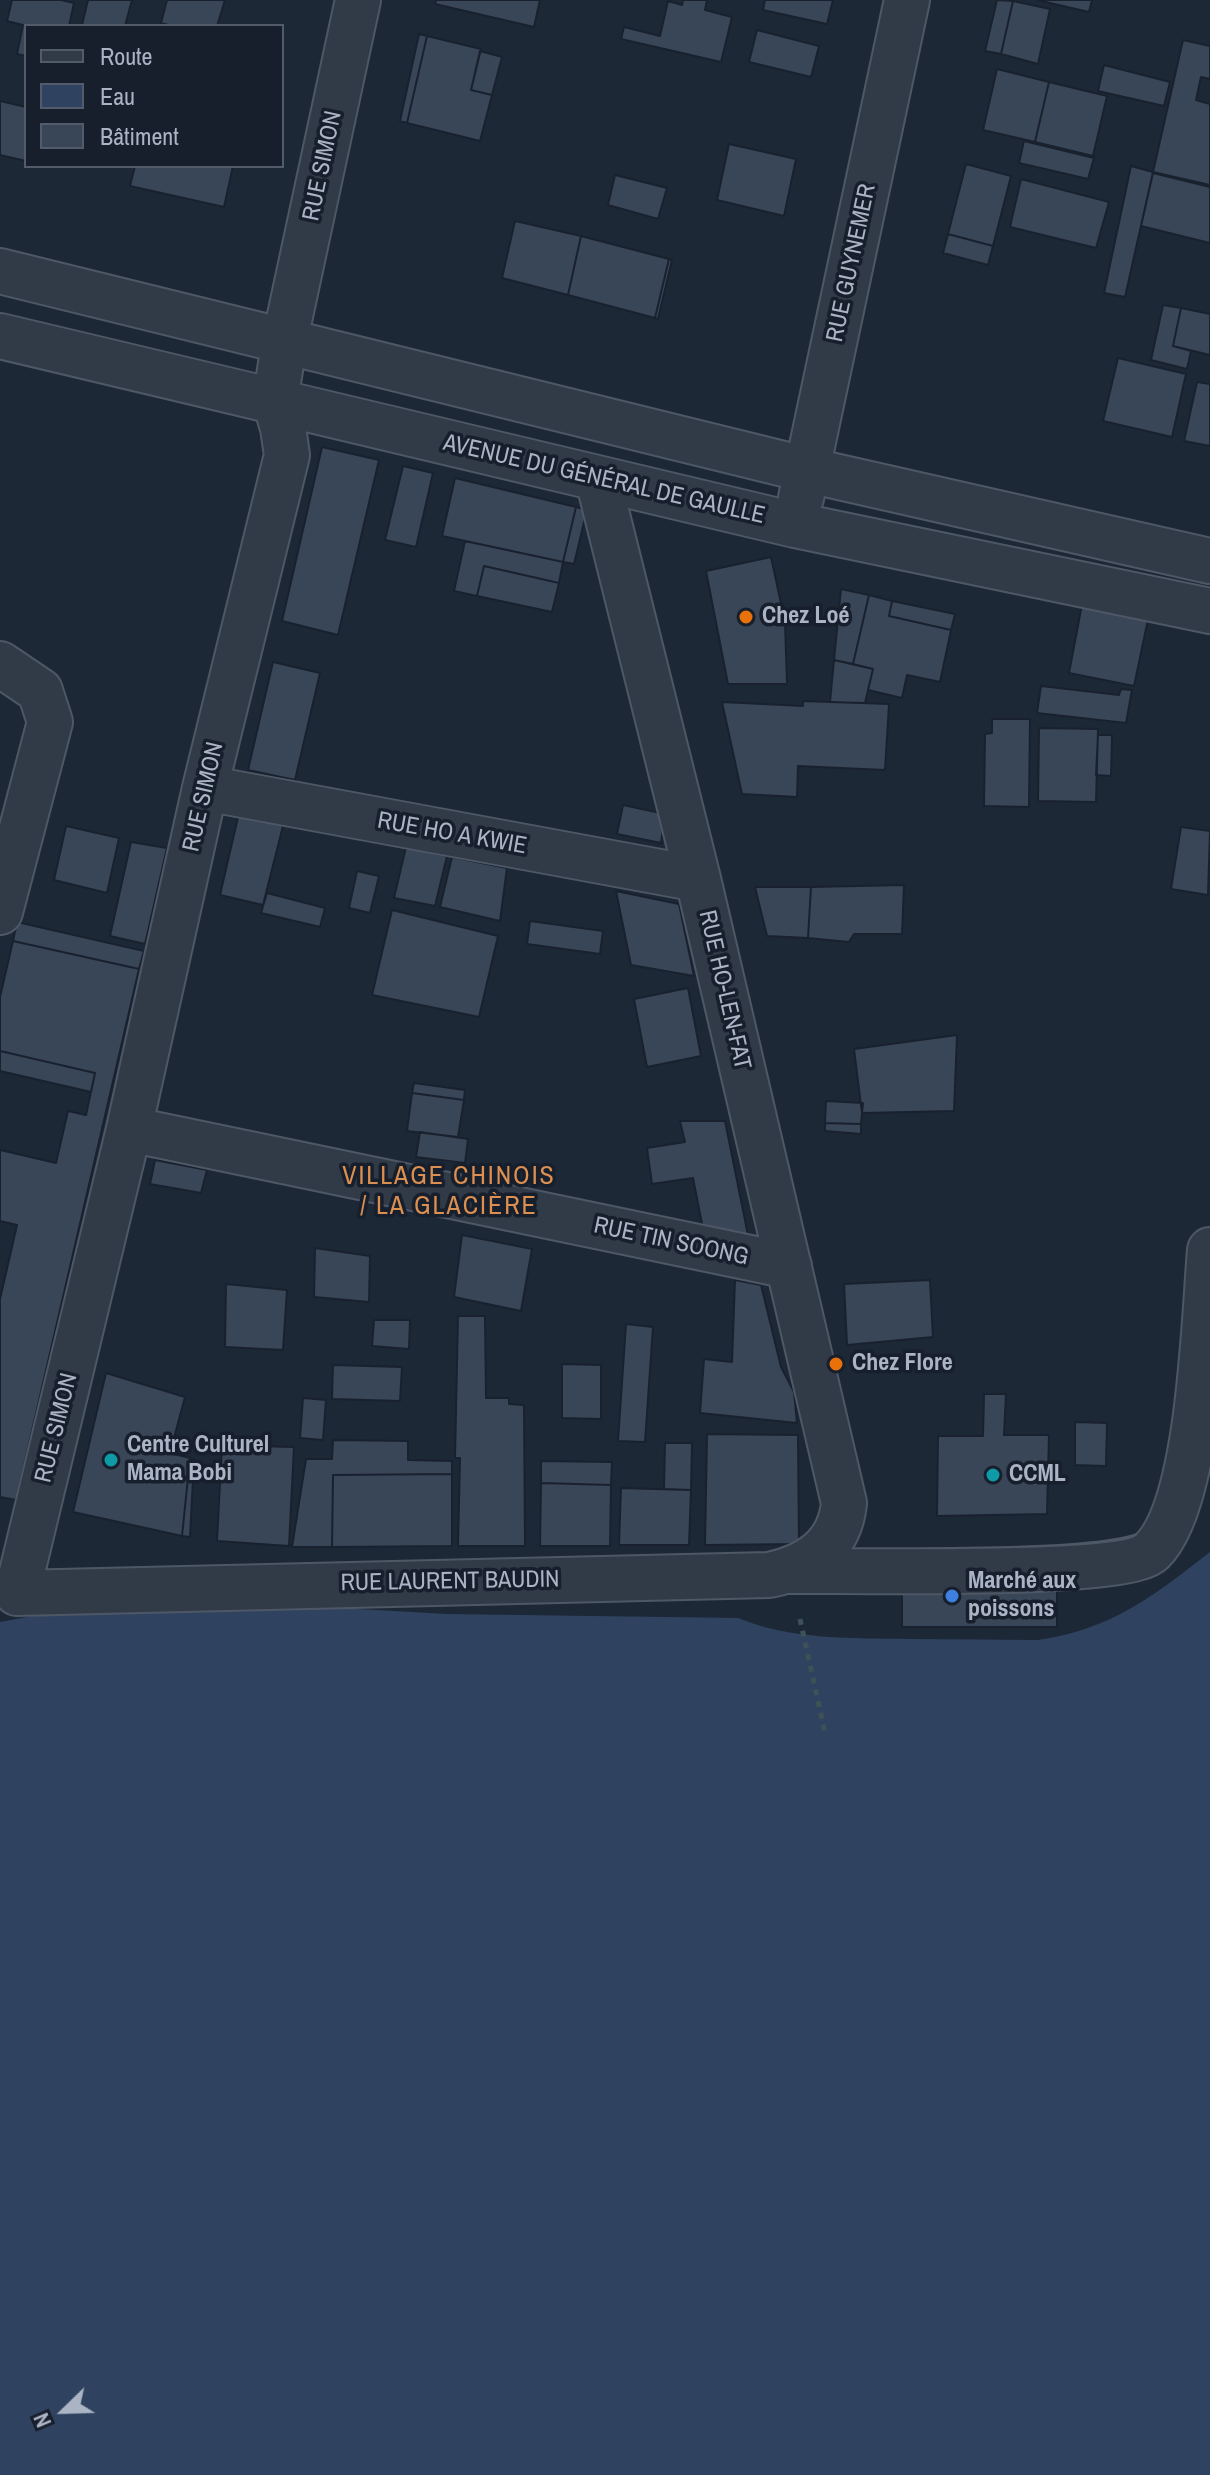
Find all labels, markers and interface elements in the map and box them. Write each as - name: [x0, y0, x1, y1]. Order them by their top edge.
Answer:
- legend: [24, 24, 284, 168]
- text: Route: [100, 40, 153, 72]
- text: Eau: [100, 80, 135, 112]
- street label: RUE SIMON: [297, 108, 349, 224]
- text: Bâtiment: [100, 120, 179, 152]
- street label: RUE GUYNEMER: [821, 181, 883, 345]
- street label: AVENUE DU GÉNÉRAL DE GAULLE: [441, 429, 767, 531]
- place label: Chez Loé: [762, 603, 849, 631]
- marker: Chez Loé: [737, 608, 755, 626]
- street label: RUE SIMON: [177, 739, 231, 855]
- street label: RUE HO A KWIE: [375, 807, 529, 861]
- street label: RUE HO-LEN-FAT: [692, 908, 756, 1072]
- district label: VILLAGE CHINOIS / LA GLACIÈRE: [342, 1161, 556, 1222]
- street label: RUE TIN SOONG: [591, 1212, 751, 1272]
- place label: Chez Flore: [852, 1350, 953, 1378]
- marker: Chez Flore: [827, 1355, 845, 1373]
- street label: RUE SIMON: [30, 1370, 84, 1486]
- place label: Centre Culturel Mama Bobi: [127, 1432, 269, 1488]
- marker: Centre Culturel Mama Bobi: [102, 1451, 120, 1469]
- place label: CCML: [1009, 1461, 1066, 1489]
- marker: CCML: [984, 1466, 1002, 1484]
- street label: RUE LAURENT BAUDIN: [340, 1566, 560, 1598]
- place label: Marché aux poissons: [968, 1568, 1076, 1624]
- marker: Marché aux poissons: [943, 1587, 961, 1605]
- north arrow: [24, 2371, 104, 2451]
- text: N: [26, 2409, 58, 2432]

